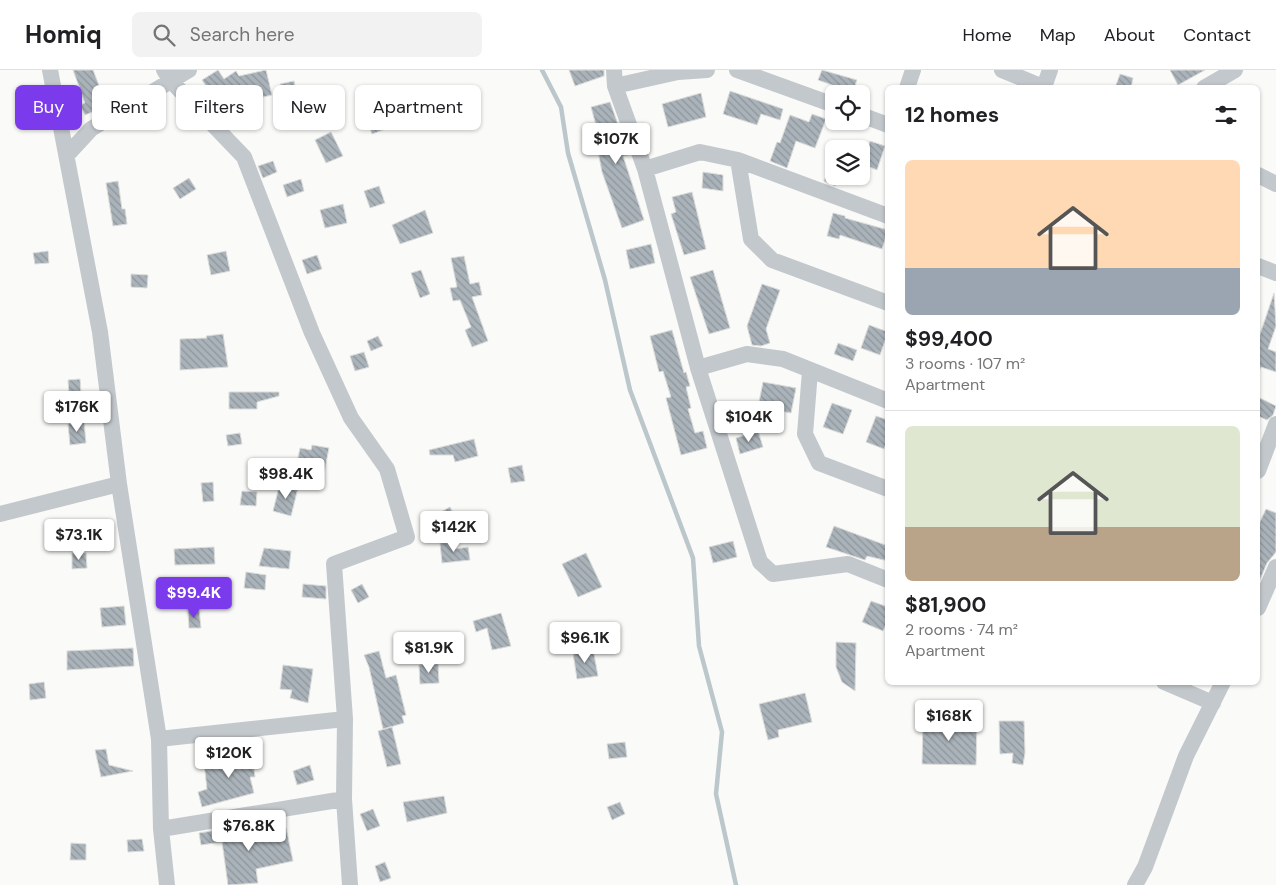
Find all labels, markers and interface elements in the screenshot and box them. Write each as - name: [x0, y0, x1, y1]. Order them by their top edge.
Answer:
- search box: [132, 12, 482, 57]
- text: Homiq: [25, 19, 102, 50]
- icon: search: [150, 21, 178, 49]
- text: Search here: [190, 22, 295, 47]
- text: Home: [962, 23, 1012, 47]
- text: Map: [1040, 23, 1076, 47]
- text: About: [1104, 23, 1155, 47]
- text: Contact: [1183, 23, 1251, 47]
- chip: Buy: [15, 85, 82, 130]
- chip: Rent: [92, 85, 166, 130]
- chip: Filters: [176, 85, 263, 130]
- chip: New: [273, 85, 345, 130]
- chip: Apartment: [355, 85, 481, 130]
- map controls: [825, 85, 870, 185]
- button: locate: [825, 85, 870, 130]
- text: 12 homes: [905, 101, 999, 129]
- icon: filters: [1212, 101, 1240, 129]
- pin: $107K: [581, 122, 651, 165]
- text: $107K: [593, 128, 639, 149]
- button: layers: [825, 140, 870, 185]
- icon: home: [1028, 193, 1118, 283]
- text: $99,400: [905, 325, 993, 353]
- text: 3 rooms · 107 m²: [905, 353, 1025, 374]
- text: Apartment: [905, 374, 985, 395]
- pin: $176K: [42, 390, 112, 433]
- text: $176K: [55, 396, 99, 417]
- pin: $104K: [714, 400, 784, 443]
- text: $104K: [725, 406, 773, 427]
- pin: $98.4K: [245, 458, 327, 500]
- icon: home: [1028, 458, 1118, 548]
- text: $98.4K: [259, 463, 313, 484]
- pin: $142K: [419, 510, 489, 553]
- text: $142K: [431, 516, 477, 537]
- pin: $73.1K: [38, 518, 120, 561]
- text: $73.1K: [55, 524, 103, 545]
- pin: $99.4K: [153, 576, 235, 619]
- text: $99.4K: [167, 582, 221, 603]
- text: $81,900: [905, 591, 986, 619]
- text: 2 rooms · 74 m²: [905, 619, 1018, 640]
- pin: $96.1K: [544, 622, 626, 664]
- text: $96.1K: [560, 627, 610, 648]
- pin: $81.9K: [388, 632, 470, 674]
- text: $81.9K: [404, 637, 454, 658]
- text: Apartment: [905, 640, 985, 661]
- pin: $168K: [914, 700, 984, 742]
- text: $168K: [926, 705, 972, 726]
- pin: $120K: [194, 736, 264, 779]
- text: $120K: [206, 742, 252, 763]
- pin: $76.8K: [208, 810, 290, 852]
- text: $76.8K: [223, 815, 275, 836]

